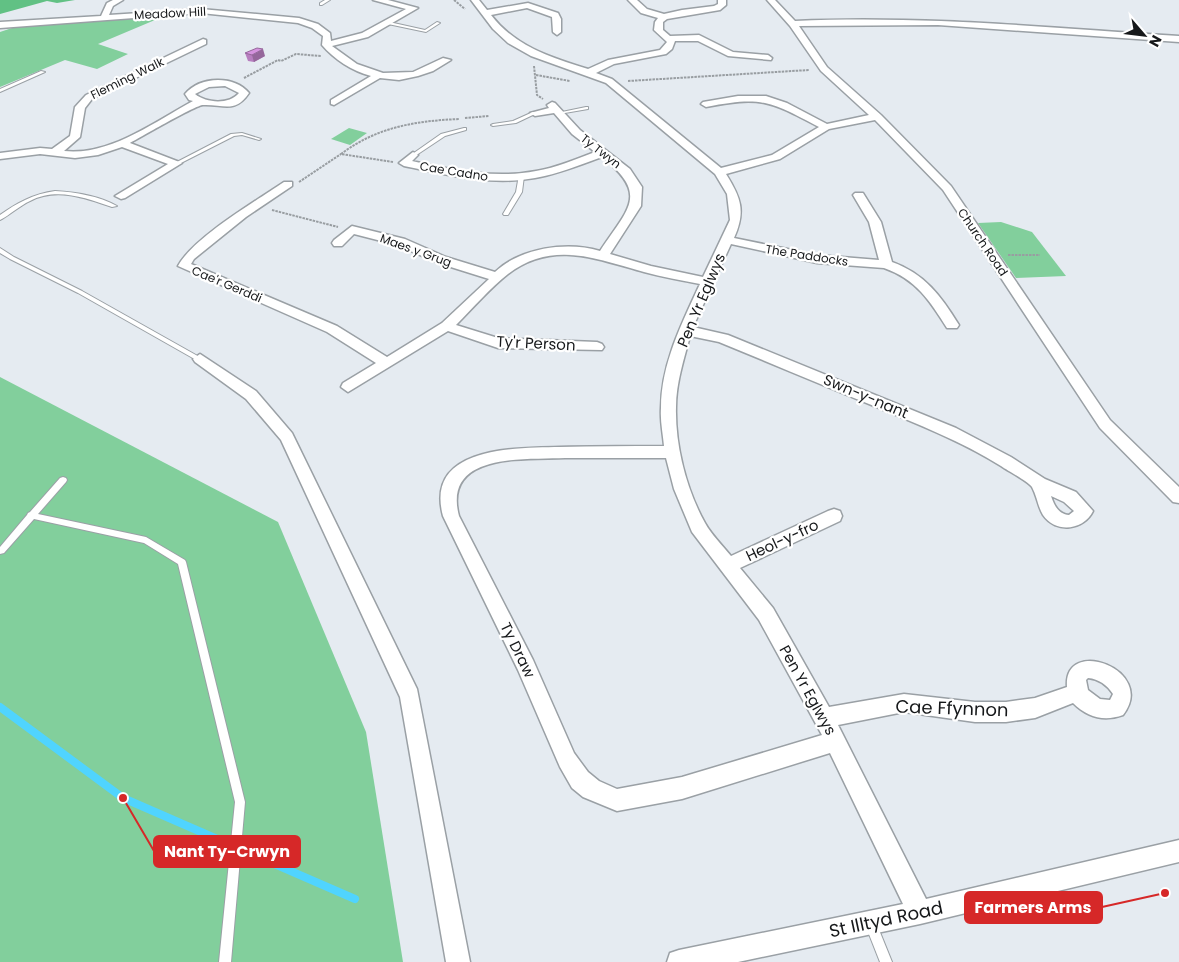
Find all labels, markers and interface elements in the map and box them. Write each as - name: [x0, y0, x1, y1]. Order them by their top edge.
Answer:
- street label: Meadow Hill: [134, 3, 206, 23]
- north arrow: [1119, 10, 1169, 60]
- text: N: [1144, 32, 1167, 50]
- street label: Fleming Walk: [87, 53, 167, 103]
- street label: Ty Twyn: [577, 130, 625, 172]
- street label: Cae Cadno: [419, 157, 490, 185]
- street label: Church Road: [954, 205, 1012, 279]
- street label: Maes y Grug: [378, 229, 454, 271]
- street label: The Paddocks: [764, 240, 850, 270]
- street label: Pen Yr Eglwys: [672, 250, 730, 350]
- street label: Cae'r Gerddi: [189, 262, 265, 306]
- street label: Ty'r Person: [496, 330, 576, 356]
- street label: Swn-y-nant: [820, 369, 912, 423]
- street label: Heol-y-fro: [742, 514, 822, 566]
- street label: Ty Draw: [496, 619, 541, 682]
- street label: Pen Yr Eglwys: [775, 641, 842, 739]
- street label: Cae Ffynnon: [895, 694, 1009, 722]
- callout: Nant Ty-Crwyn: [154, 836, 300, 867]
- text: Nant Ty-Crwyn: [164, 840, 290, 863]
- callout: Farmers Arms: [965, 892, 1102, 923]
- street label: St Illtyd Road: [827, 895, 945, 943]
- text: Farmers Arms: [975, 896, 1092, 919]

